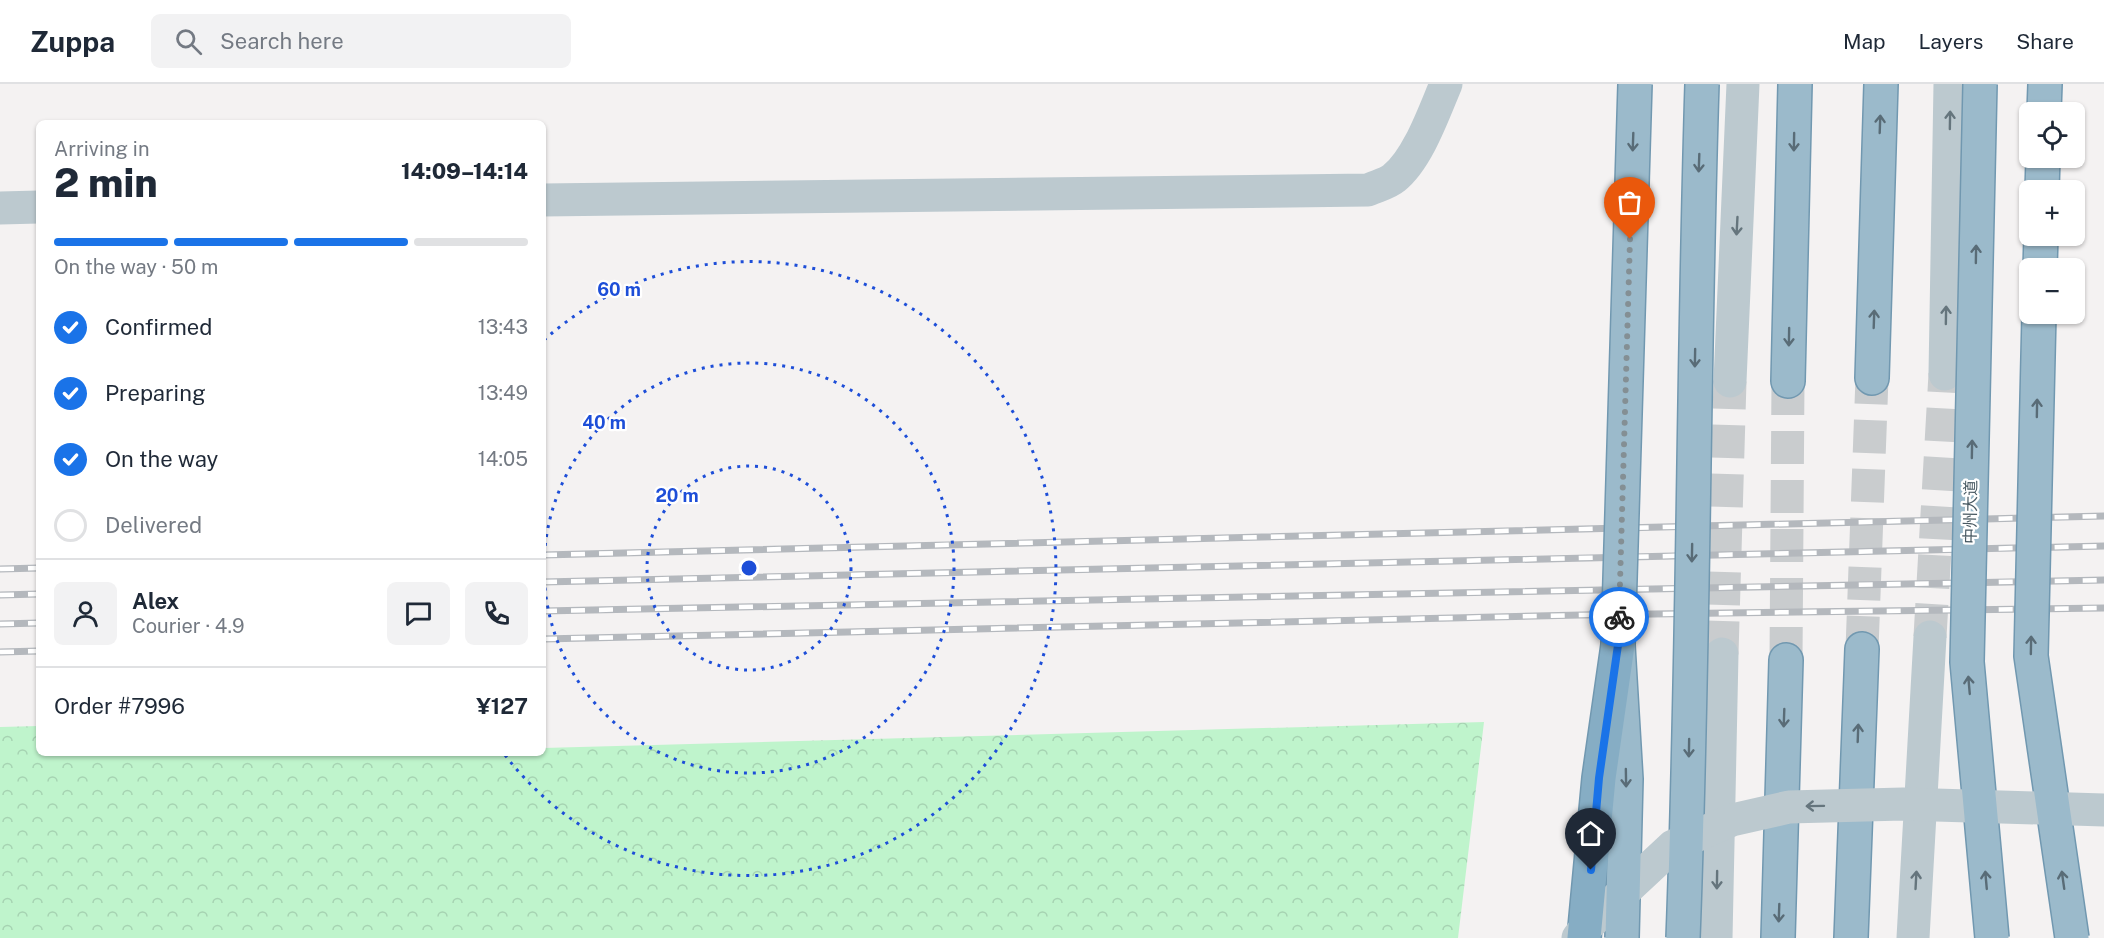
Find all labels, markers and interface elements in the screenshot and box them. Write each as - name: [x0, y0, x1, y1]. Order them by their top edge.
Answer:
- search box: [151, 14, 571, 68]
- text: Zuppa: [30, 25, 115, 58]
- icon: search: [172, 25, 205, 58]
- text: Search here: [220, 28, 344, 54]
- text: Map: [1843, 29, 1886, 54]
- text: Layers: [1919, 29, 1983, 54]
- text: Share: [2016, 29, 2074, 54]
- map controls: [2019, 102, 2085, 324]
- button: locate: [2019, 102, 2085, 168]
- one-way arrow: [1944, 111, 1955, 131]
- one-way arrow: [1874, 115, 1885, 135]
- one-way arrow: [1628, 132, 1639, 152]
- one-way arrow: [1788, 132, 1799, 152]
- text: Arriving in: [54, 137, 149, 161]
- one-way arrow: [1694, 153, 1705, 173]
- text: 14:09–14:14: [401, 158, 528, 184]
- text: 2 min: [54, 160, 158, 206]
- pin: [1604, 177, 1655, 239]
- button: +: [2019, 180, 2085, 246]
- icon: bag: [1613, 186, 1646, 219]
- one-way arrow: [1731, 216, 1742, 236]
- one-way arrow: [1970, 244, 1982, 264]
- text: On the way · 50 m: [54, 255, 218, 279]
- button: −: [2019, 258, 2085, 324]
- text: 60 m: [597, 279, 641, 300]
- one-way arrow: [1941, 306, 1952, 326]
- one-way arrow: [1868, 310, 1880, 330]
- icon: check: [54, 311, 87, 344]
- text: Confirmed: [105, 314, 212, 340]
- text: 13:43: [478, 315, 528, 339]
- one-way arrow: [1783, 327, 1794, 347]
- one-way arrow: [1689, 348, 1701, 368]
- icon: check: [54, 377, 87, 410]
- text: Preparing: [105, 380, 206, 406]
- text: 13:49: [478, 381, 528, 405]
- one-way arrow: [2031, 399, 2043, 419]
- text: 40 m: [582, 412, 626, 433]
- one-way arrow: [1966, 439, 1977, 459]
- icon: check: [54, 443, 87, 476]
- text: On the way: [105, 446, 218, 472]
- text: 14:05: [478, 447, 528, 471]
- street label: 中州大道: [1960, 480, 1981, 544]
- text: 20 m: [655, 485, 699, 506]
- text: Delivered: [105, 512, 202, 538]
- one-way arrow: [1686, 543, 1698, 563]
- centre of rings: [739, 558, 759, 578]
- button: person: [54, 582, 117, 645]
- button: chat: [387, 582, 450, 645]
- button: phone: [465, 582, 528, 645]
- courier: [1589, 587, 1649, 647]
- text: Alex: [132, 588, 179, 614]
- icon: bike: [1603, 601, 1636, 634]
- text: Courier · 4.9: [132, 614, 244, 638]
- one-way arrow: [2026, 636, 2037, 656]
- one-way arrow: [1963, 676, 1974, 696]
- text: Order #7996: [54, 693, 185, 719]
- text: ¥127: [476, 693, 528, 719]
- one-way arrow: [1778, 708, 1790, 728]
- one-way arrow: [1853, 723, 1864, 743]
- one-way arrow: [1683, 738, 1695, 758]
- one-way arrow: [1620, 768, 1631, 788]
- one-way arrow: [1805, 801, 1825, 812]
- pin: [1565, 808, 1616, 870]
- icon: home: [1574, 817, 1607, 850]
- one-way arrow: [1711, 870, 1723, 890]
- one-way arrow: [1911, 870, 1922, 890]
- one-way arrow: [1980, 870, 1991, 890]
- one-way arrow: [2058, 871, 2069, 890]
- one-way arrow: [1773, 902, 1784, 922]

